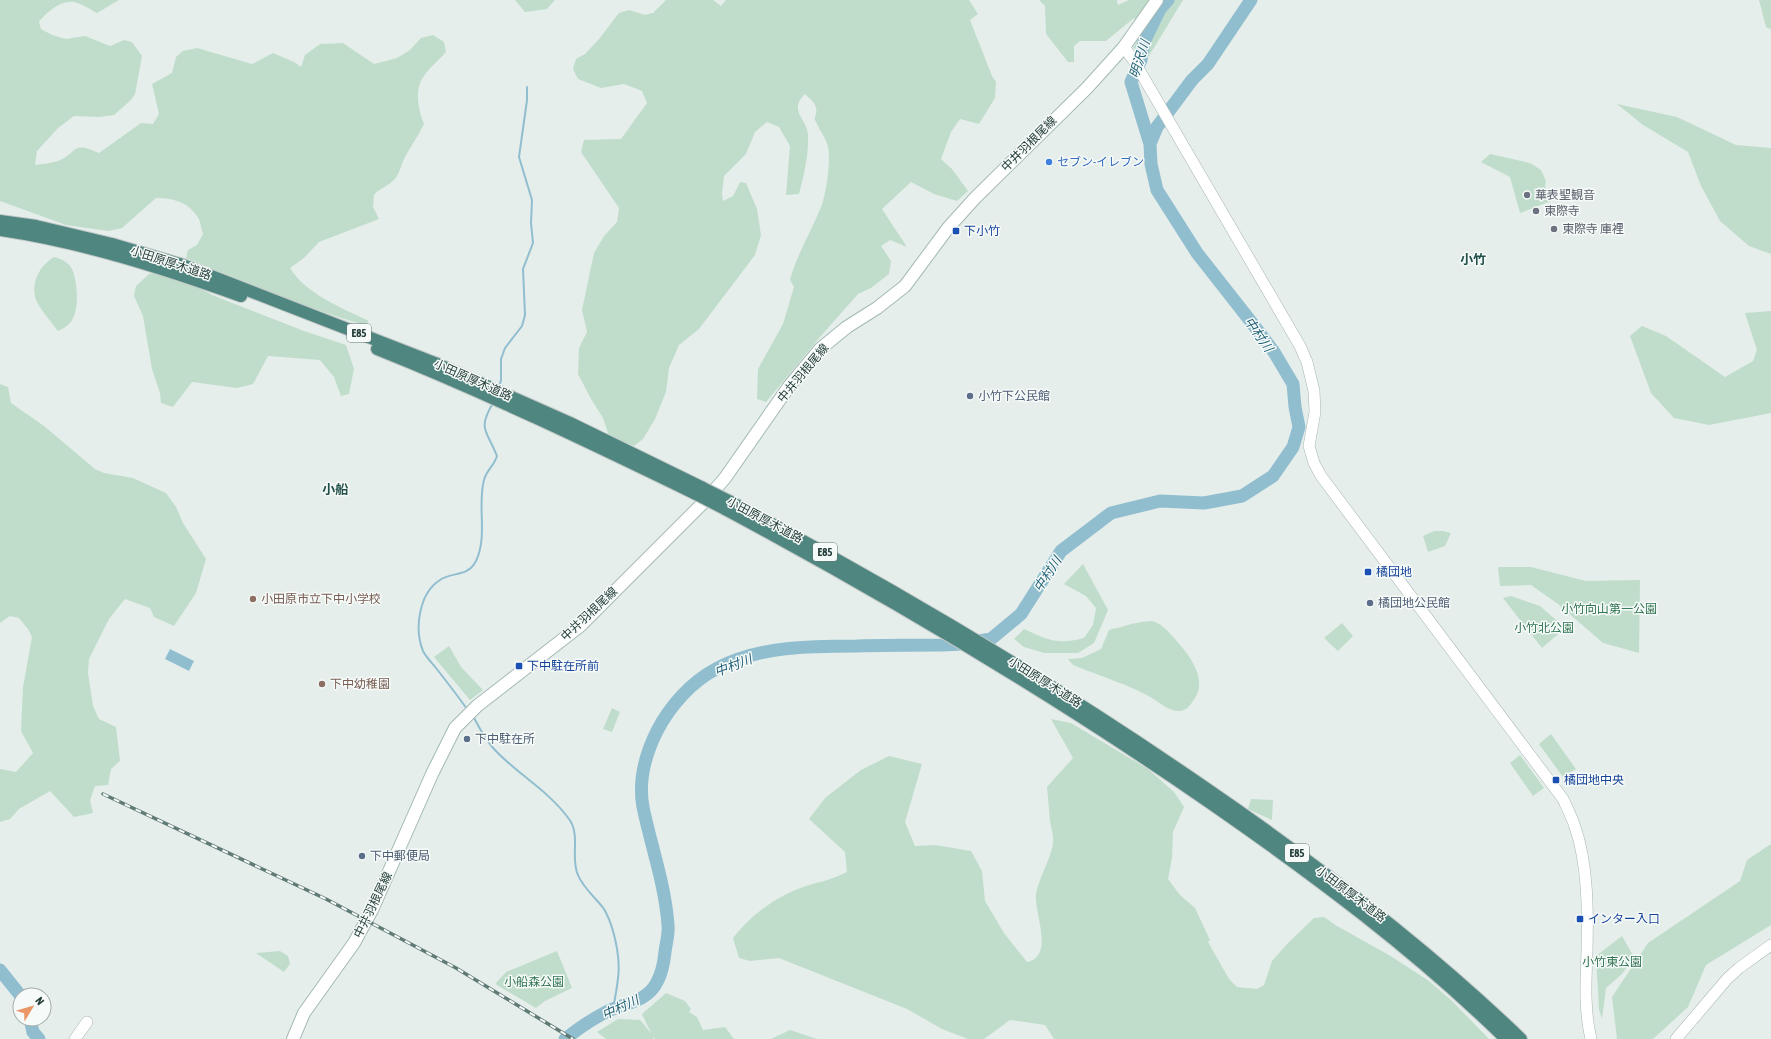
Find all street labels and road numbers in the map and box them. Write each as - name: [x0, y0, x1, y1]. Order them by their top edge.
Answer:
- street label: 中井羽根尾線: [999, 114, 1059, 174]
- street label: 小田原厚木道路: [129, 243, 213, 283]
- road number: E85: [347, 324, 371, 342]
- street label: 中井羽根尾線: [774, 341, 832, 405]
- street label: 小田原厚木道路: [432, 357, 514, 403]
- street label: 小田原厚木道路: [725, 494, 805, 546]
- road number: E85: [813, 543, 837, 561]
- street label: 中井羽根尾線: [558, 584, 620, 644]
- street label: 小田原厚木道路: [1006, 654, 1084, 710]
- road number: E85: [1285, 844, 1309, 862]
- street label: 小田原厚木道路: [1313, 863, 1389, 925]
- street label: 中井羽根尾線: [351, 870, 395, 940]

